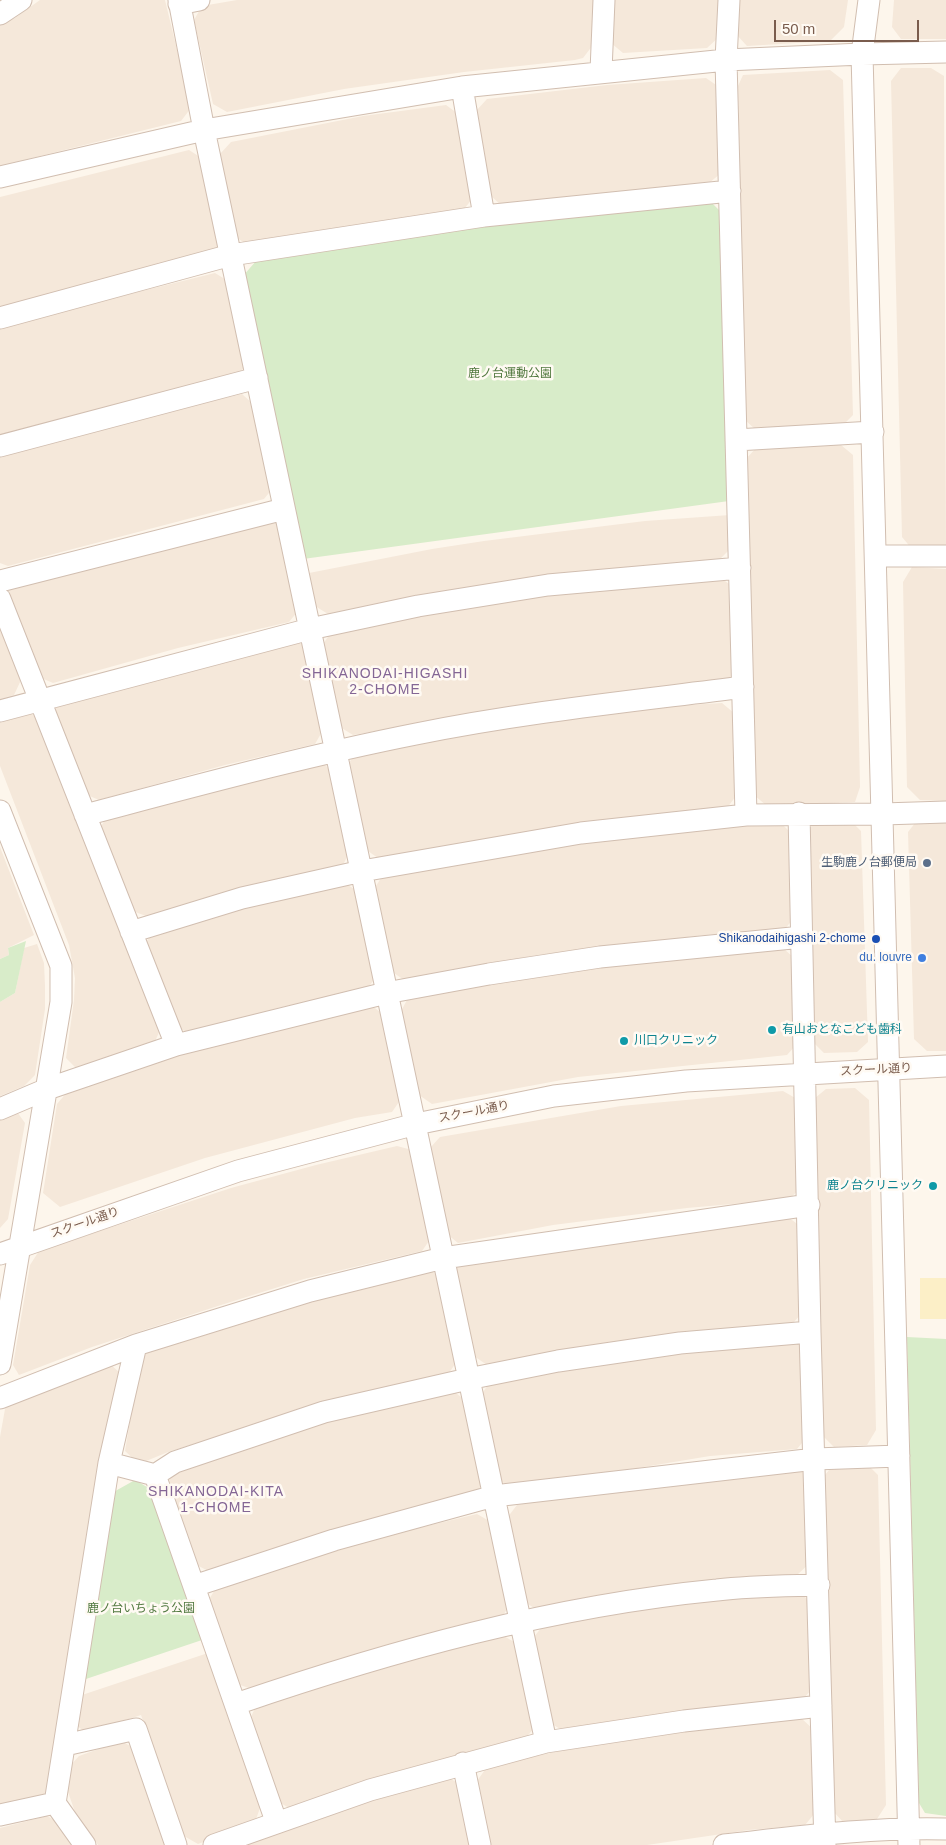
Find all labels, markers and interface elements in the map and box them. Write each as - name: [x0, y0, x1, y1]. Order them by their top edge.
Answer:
- scale bar: [776, 10, 921, 42]
- text: 50 m: [782, 20, 815, 37]
- park label: 鹿ノ台運動公園: [468, 367, 552, 381]
- district label: SHIKANODAI-HIGASHI 2-CHOME: [299, 666, 471, 699]
- place label: 生駒鹿ノ台郵便局: [821, 856, 917, 870]
- marker: 生駒鹿ノ台郵便局: [921, 857, 933, 869]
- place label: Shikanodaihigashi 2-chome: [719, 932, 866, 946]
- marker: Shikanodaihigashi 2-chome: [870, 933, 882, 945]
- place label: du. louvre: [859, 951, 912, 965]
- marker: du. louvre: [916, 952, 928, 964]
- place label: 有山おとなこども歯科: [782, 1023, 902, 1037]
- marker: 有山おとなこども歯科: [766, 1024, 778, 1036]
- place label: 川口クリニック: [634, 1034, 718, 1048]
- marker: 川口クリニック: [618, 1035, 630, 1047]
- street label: スクール通り: [840, 1061, 912, 1079]
- street label: スクール通り: [437, 1098, 511, 1126]
- place label: 鹿ノ台クリニック: [827, 1179, 923, 1193]
- marker: 鹿ノ台クリニック: [927, 1180, 939, 1192]
- street label: スクール通り: [49, 1204, 121, 1242]
- district label: SHIKANODAI-KITA 1-CHOME: [146, 1484, 286, 1516]
- park label: 鹿ノ台いちょう公園: [87, 1602, 195, 1616]

